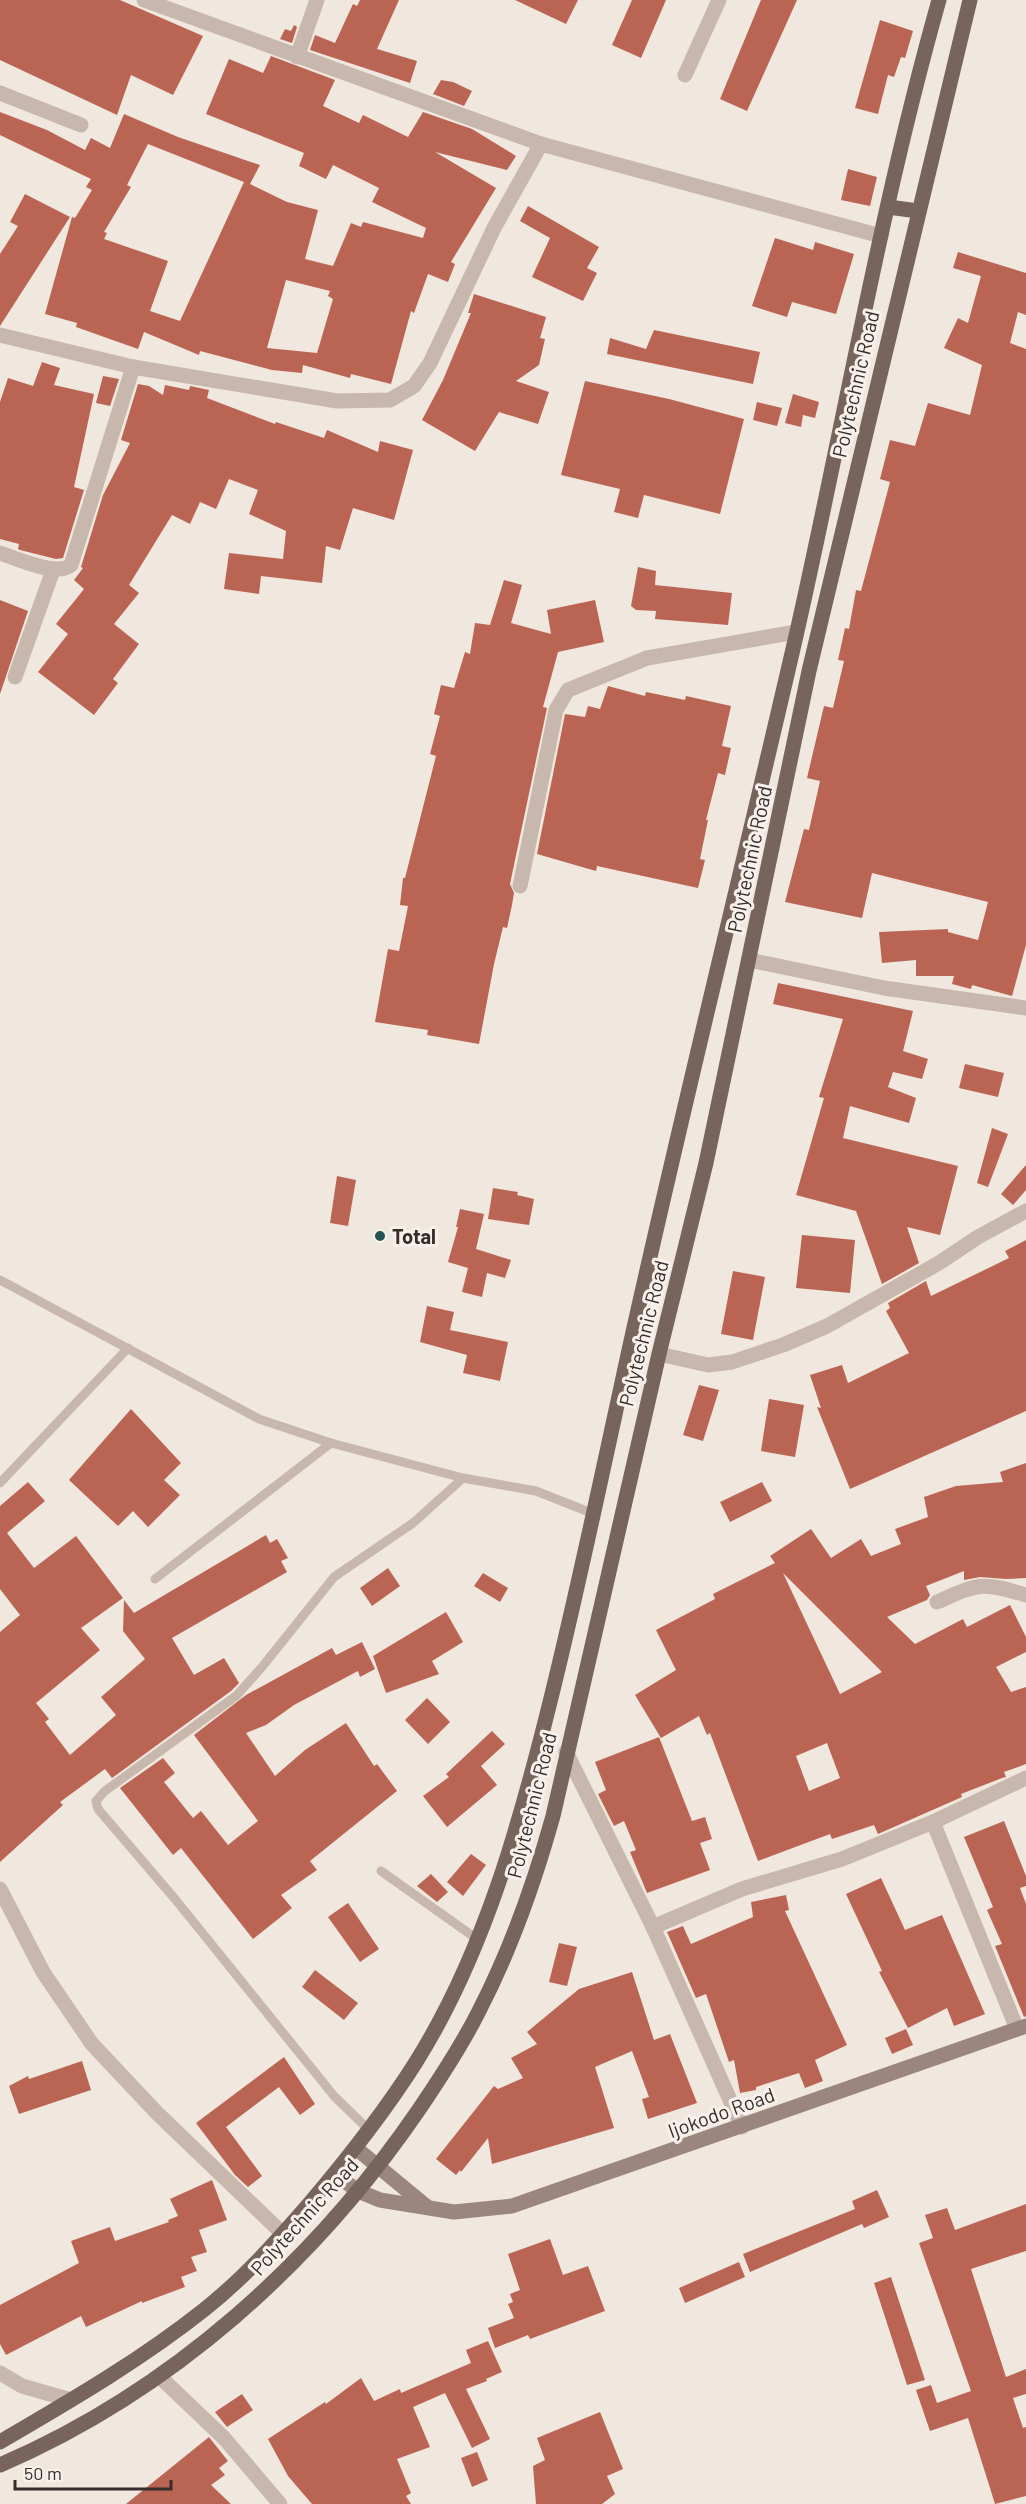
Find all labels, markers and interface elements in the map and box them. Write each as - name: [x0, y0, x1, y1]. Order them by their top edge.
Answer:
- street label: Polytechnic Road: [826, 308, 884, 460]
- street label: Polytechnic Road: [722, 783, 776, 935]
- place label: Total: [392, 1224, 436, 1248]
- marker: Total: [373, 1229, 387, 1243]
- street label: Polytechnic Road: [613, 1258, 673, 1408]
- street label: Polytechnic Road: [501, 1730, 561, 1880]
- street label: Ijokodo Road: [664, 2082, 778, 2142]
- street label: Polytechnic Road: [245, 2152, 363, 2280]
- scale bar: [15, 2453, 171, 2491]
- text: 50 m: [24, 2462, 62, 2484]

